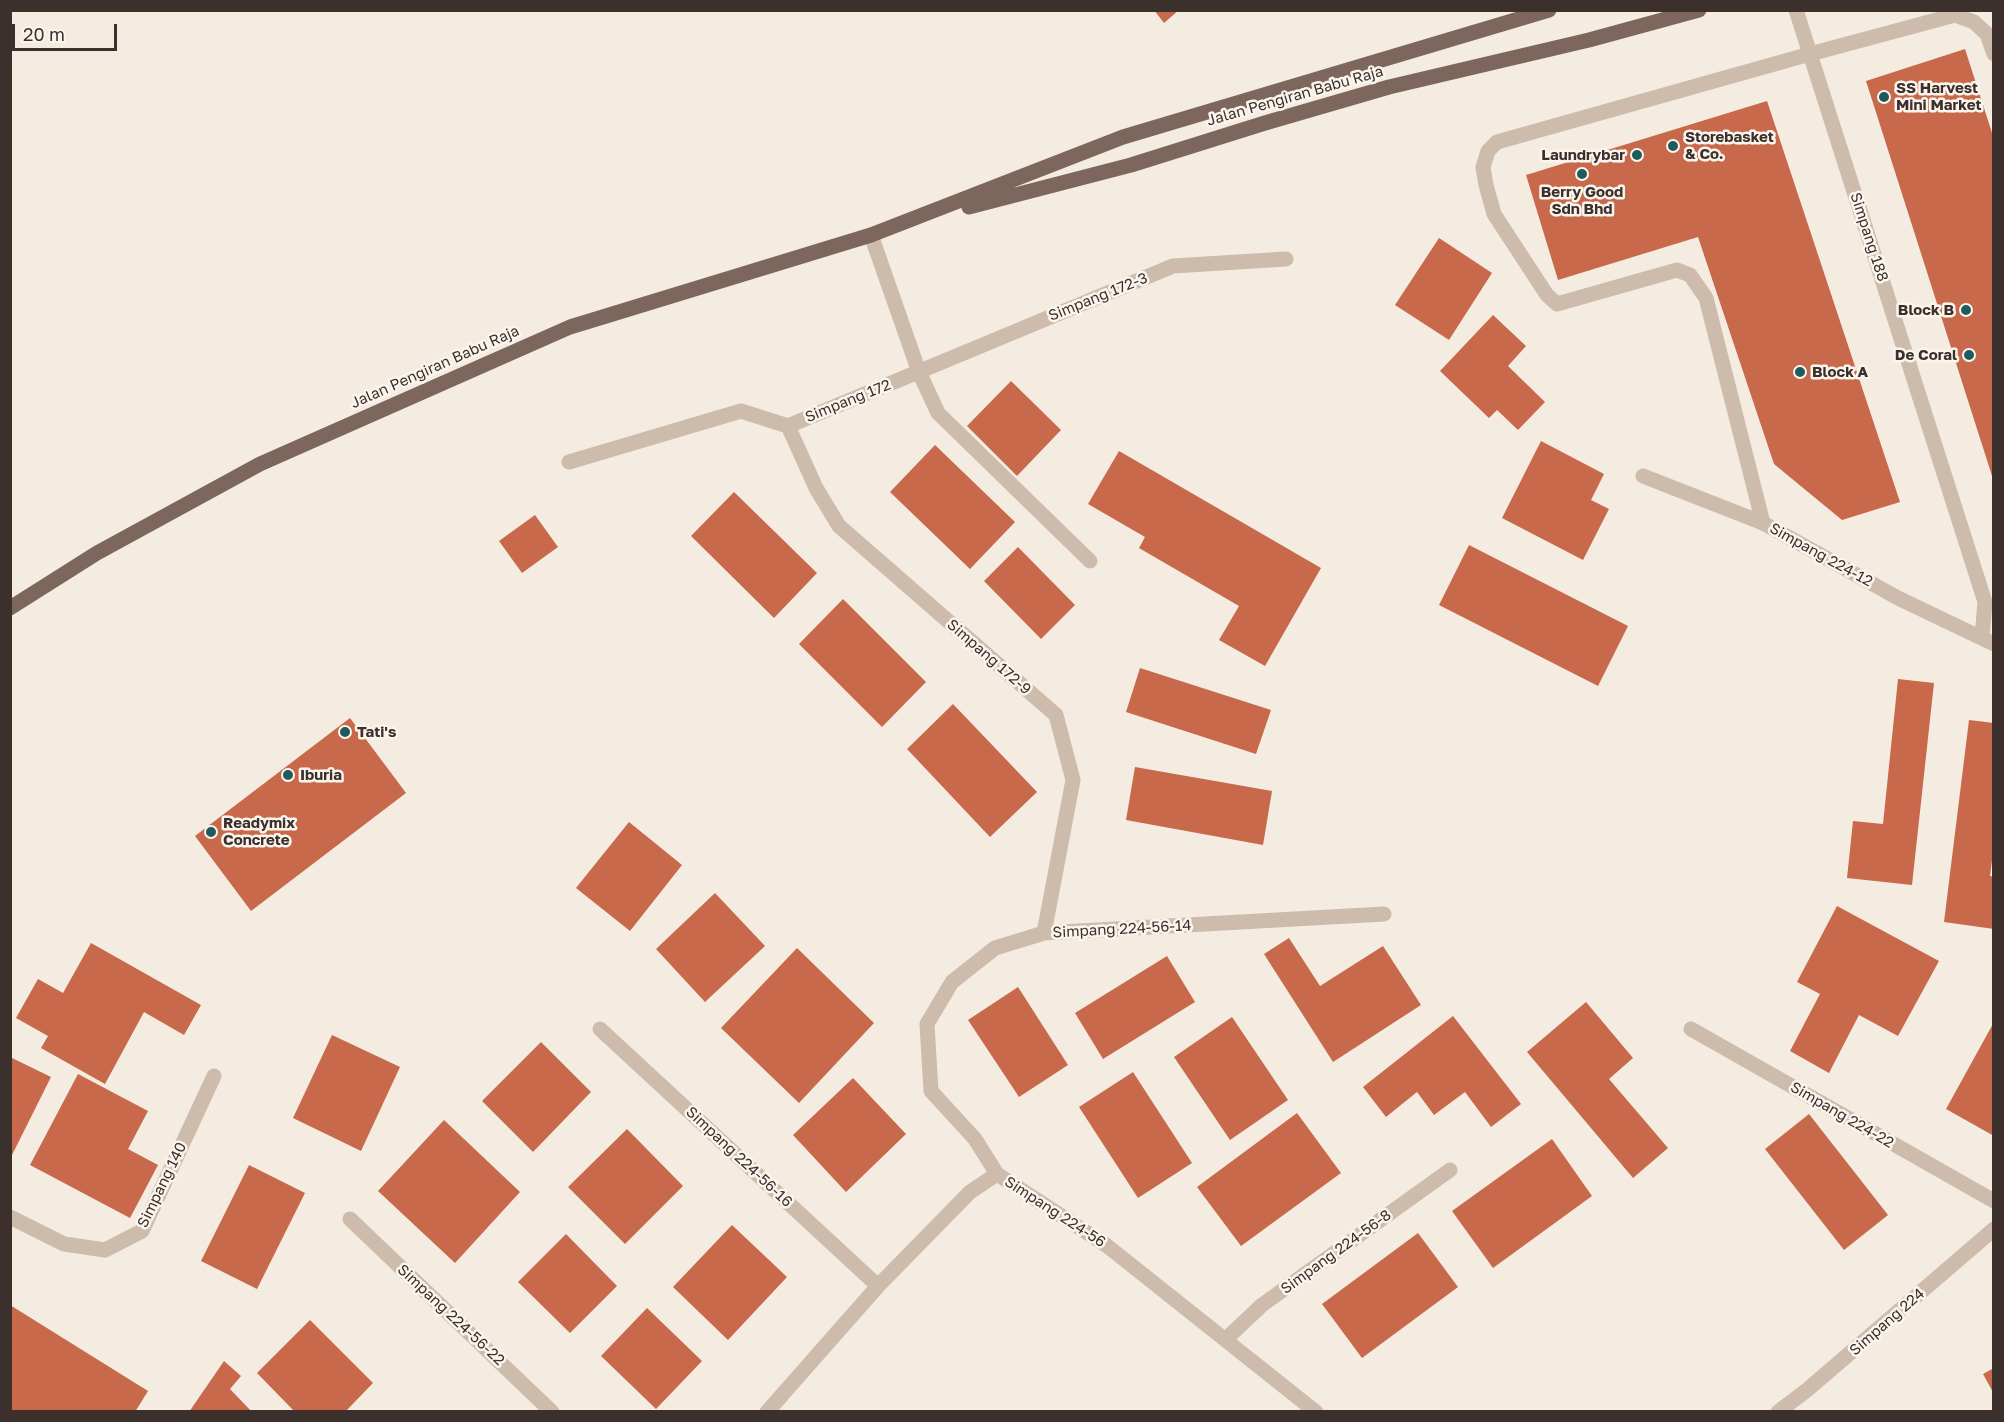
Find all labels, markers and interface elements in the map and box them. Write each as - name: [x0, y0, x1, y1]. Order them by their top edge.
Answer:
- scale bar: [15, 12, 120, 50]
- text: 20 m: [23, 23, 65, 45]
- street label: Jalan Pengiran Babu Raja: [1205, 62, 1385, 130]
- place label: SS Harvest Mini Market: [1896, 79, 1981, 114]
- marker: SS Harvest Mini Market: [1877, 90, 1891, 104]
- place label: Storebasket & Co.: [1685, 128, 1774, 163]
- marker: Storebasket & Co.: [1666, 139, 1680, 153]
- place label: Laundrybar: [1541, 146, 1625, 164]
- marker: Laundrybar: [1630, 148, 1644, 162]
- marker: Berry Good Sdn Bhd: [1575, 167, 1589, 181]
- place label: Berry Good Sdn Bhd: [1541, 183, 1623, 218]
- street label: Simpang 188: [1846, 190, 1892, 284]
- street label: Simpang 172-3: [1046, 269, 1150, 325]
- place label: Block B: [1898, 301, 1954, 319]
- marker: Block B: [1959, 303, 1973, 317]
- street label: Jalan Pengiran Babu Raja: [348, 322, 522, 412]
- place label: De Coral: [1895, 346, 1957, 364]
- marker: De Coral: [1962, 348, 1976, 362]
- place label: Block A: [1812, 363, 1868, 381]
- marker: Block A: [1793, 365, 1807, 379]
- street label: Simpang 172: [803, 376, 893, 426]
- street label: Simpang 224-12: [1766, 519, 1876, 591]
- street label: Simpang 172-9: [943, 616, 1035, 698]
- place label: Tati's: [357, 723, 396, 741]
- marker: Tati's: [338, 725, 352, 739]
- place label: Iburia: [300, 766, 342, 784]
- marker: Iburia: [281, 768, 295, 782]
- place label: Readymix Concrete: [223, 814, 295, 849]
- marker: Readymix Concrete: [204, 825, 218, 839]
- street label: Simpang 224-56-14: [1052, 916, 1192, 942]
- street label: Simpang 224-22: [1787, 1078, 1897, 1152]
- street label: Simpang 224-56-16: [682, 1103, 796, 1211]
- street label: Simpang 140: [134, 1139, 190, 1231]
- street label: Simpang 224-56: [1001, 1173, 1109, 1251]
- street label: Simpang 224-56-8: [1277, 1206, 1395, 1298]
- street label: Simpang 224-56-22: [394, 1261, 508, 1369]
- street label: Simpang 224: [1846, 1285, 1928, 1359]

